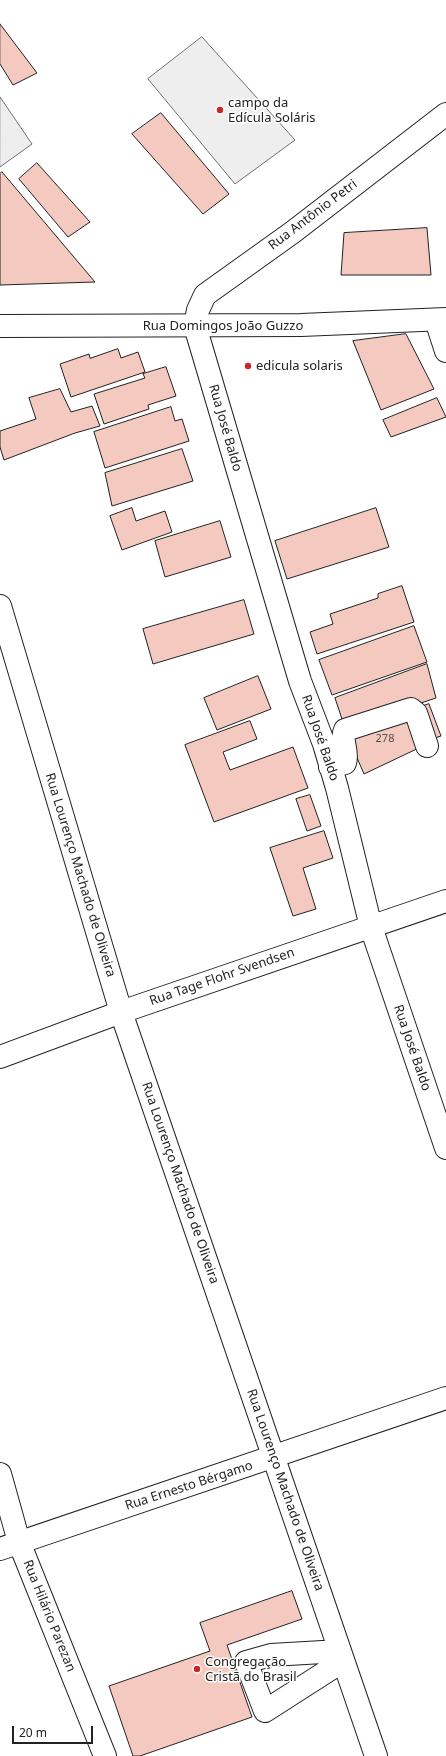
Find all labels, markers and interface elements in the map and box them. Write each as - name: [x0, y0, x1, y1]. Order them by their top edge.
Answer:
- place label: campo da Edícula Soláris: [228, 95, 315, 126]
- marker: campo da Edícula Soláris: [215, 105, 225, 115]
- street label: Rua Antônio Petri: [266, 177, 360, 253]
- street label: Rua Domingos João Guzzo: [143, 318, 303, 334]
- place label: edicula solaris: [256, 358, 343, 374]
- marker: edicula solaris: [243, 361, 253, 371]
- street label: Rua José Baldo: [205, 383, 245, 473]
- street label: Rua José Baldo: [298, 693, 342, 783]
- house number: 278: [376, 732, 394, 746]
- street label: Rua Lourenço Machado de Oliveira: [41, 771, 119, 979]
- street label: Rua Tage Flohr Svendsen: [147, 945, 297, 1009]
- street label: Rua José Baldo: [390, 1003, 434, 1093]
- street label: Rua Lourenço Machado de Oliveira: [138, 1080, 222, 1286]
- street label: Rua Lourenço Machado de Oliveira: [243, 1387, 327, 1593]
- street label: Rua Ernesto Bérgamo: [123, 1458, 255, 1514]
- street label: Rua Hilário Parezan: [19, 1558, 79, 1674]
- place label: Congregação Cristã do Brasil: [205, 1654, 297, 1685]
- marker: Congregação Cristã do Brasil: [192, 1664, 202, 1674]
- scale bar: [14, 1718, 95, 1744]
- text: 20 m: [19, 1724, 47, 1741]

